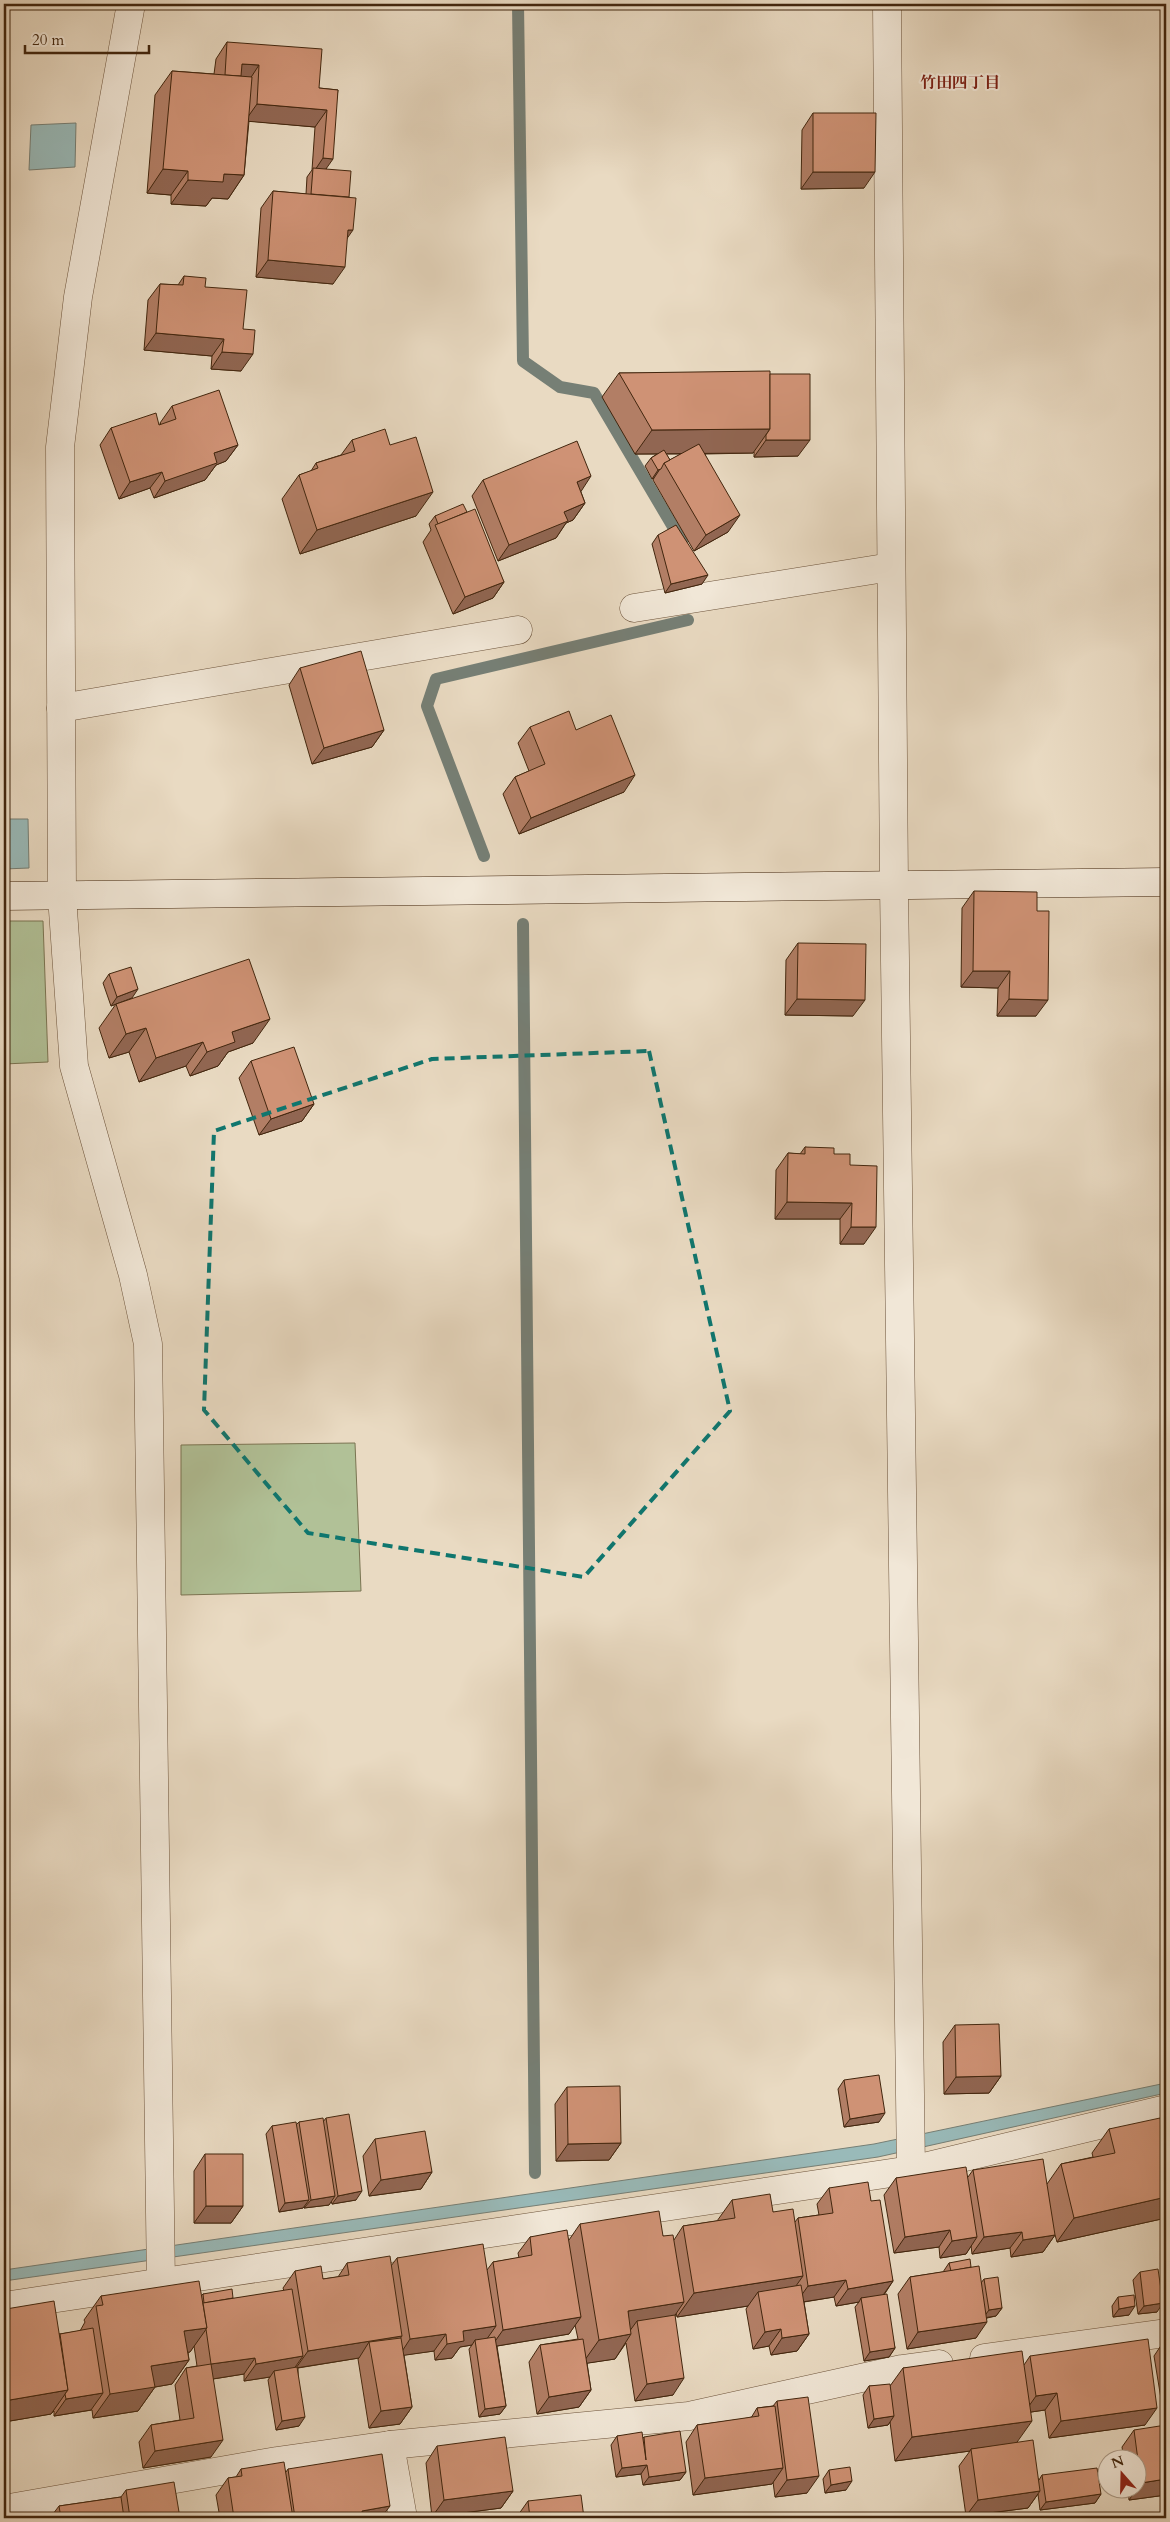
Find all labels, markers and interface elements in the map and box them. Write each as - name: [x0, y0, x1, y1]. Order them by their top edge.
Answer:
- scale bar: [25, 22, 149, 54]
- text: 20 m: [32, 30, 64, 50]
- district label: 竹田四丁目: [920, 72, 1000, 94]
- north arrow: [1098, 2450, 1148, 2500]
- text: N: [1109, 2451, 1127, 2473]

